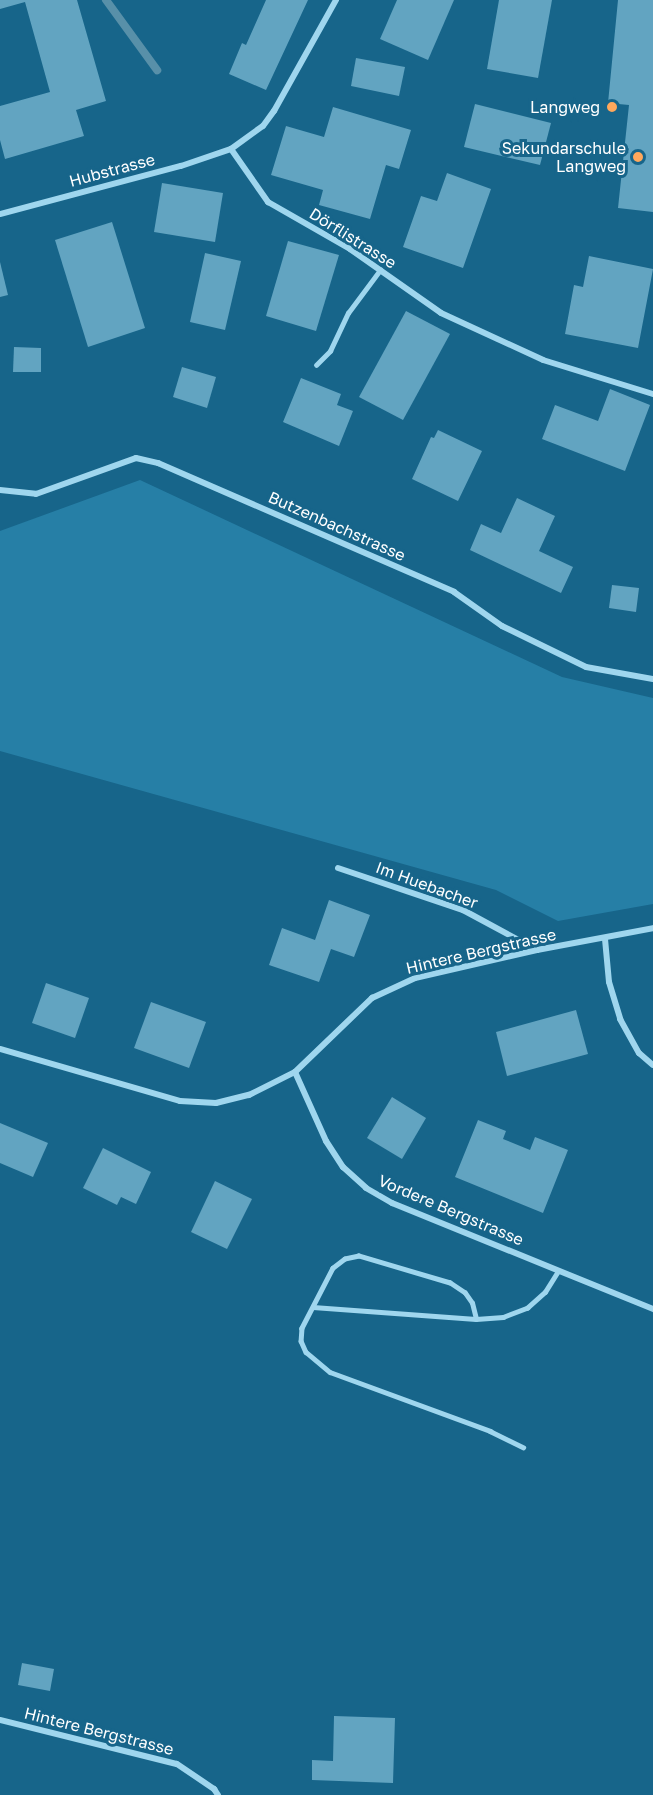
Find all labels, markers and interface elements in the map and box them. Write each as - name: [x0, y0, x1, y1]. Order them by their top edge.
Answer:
- place label: Langweg: [530, 97, 600, 117]
- marker: Langweg: [605, 100, 619, 114]
- place label: Sekundarschule Langweg: [502, 138, 626, 176]
- street label: Hubstrasse: [67, 149, 157, 191]
- marker: Sekundarschule Langweg: [631, 150, 645, 164]
- street label: Dörflistrasse: [306, 204, 400, 272]
- street label: Butzenbachstrasse: [265, 487, 409, 565]
- street label: Im Huebacher: [373, 858, 481, 912]
- street label: Hintere Bergstrasse: [404, 924, 558, 978]
- street label: Vordere Bergstrasse: [375, 1171, 527, 1249]
- street label: Hintere Bergstrasse: [22, 1703, 176, 1759]

